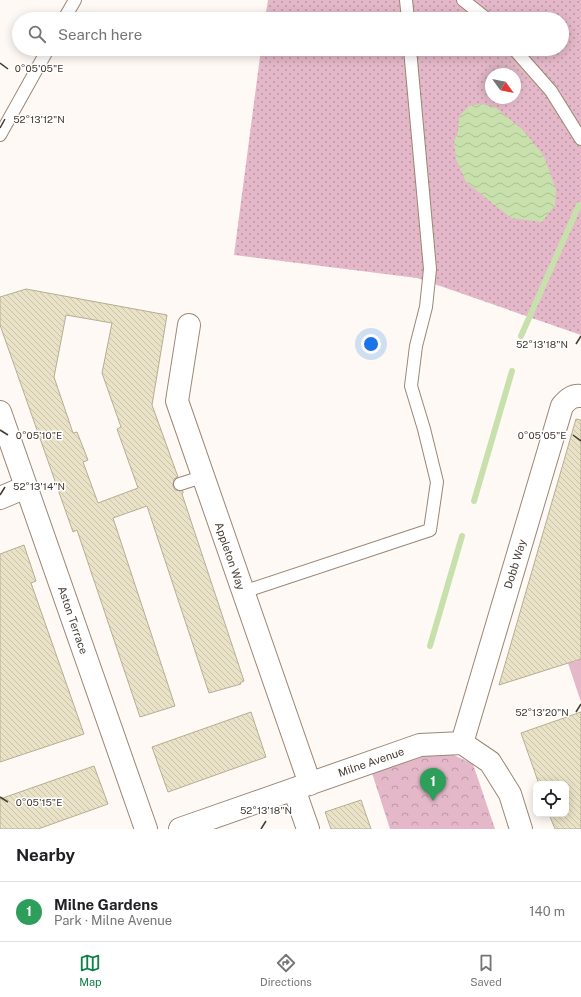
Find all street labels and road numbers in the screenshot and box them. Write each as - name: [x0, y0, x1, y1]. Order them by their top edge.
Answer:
- street label: Appleton Way: [213, 521, 247, 592]
- street label: Dobb Way: [502, 538, 528, 590]
- street label: Aston Terrace: [56, 584, 90, 656]
- street label: Milne Avenue: [337, 745, 405, 779]

